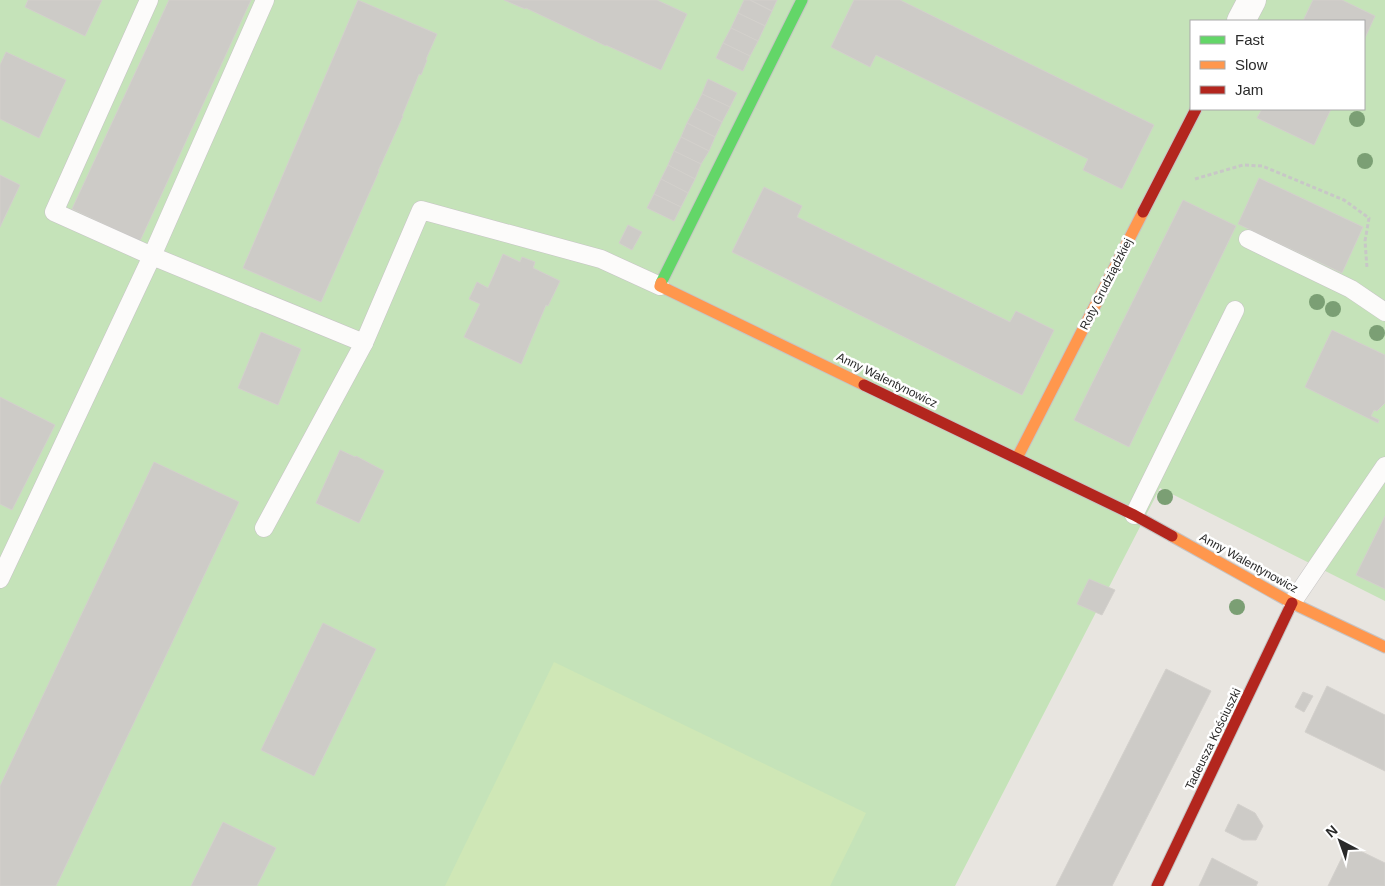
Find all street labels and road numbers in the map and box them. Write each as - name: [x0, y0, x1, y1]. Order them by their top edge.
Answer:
- street label: Roty Grudziądzkiej: [1077, 236, 1135, 332]
- street label: Anny Walentynowicz: [834, 350, 940, 410]
- street label: Anny Walentynowicz: [1197, 530, 1301, 596]
- street label: Tadeusza Kościuszki: [1182, 686, 1244, 792]

